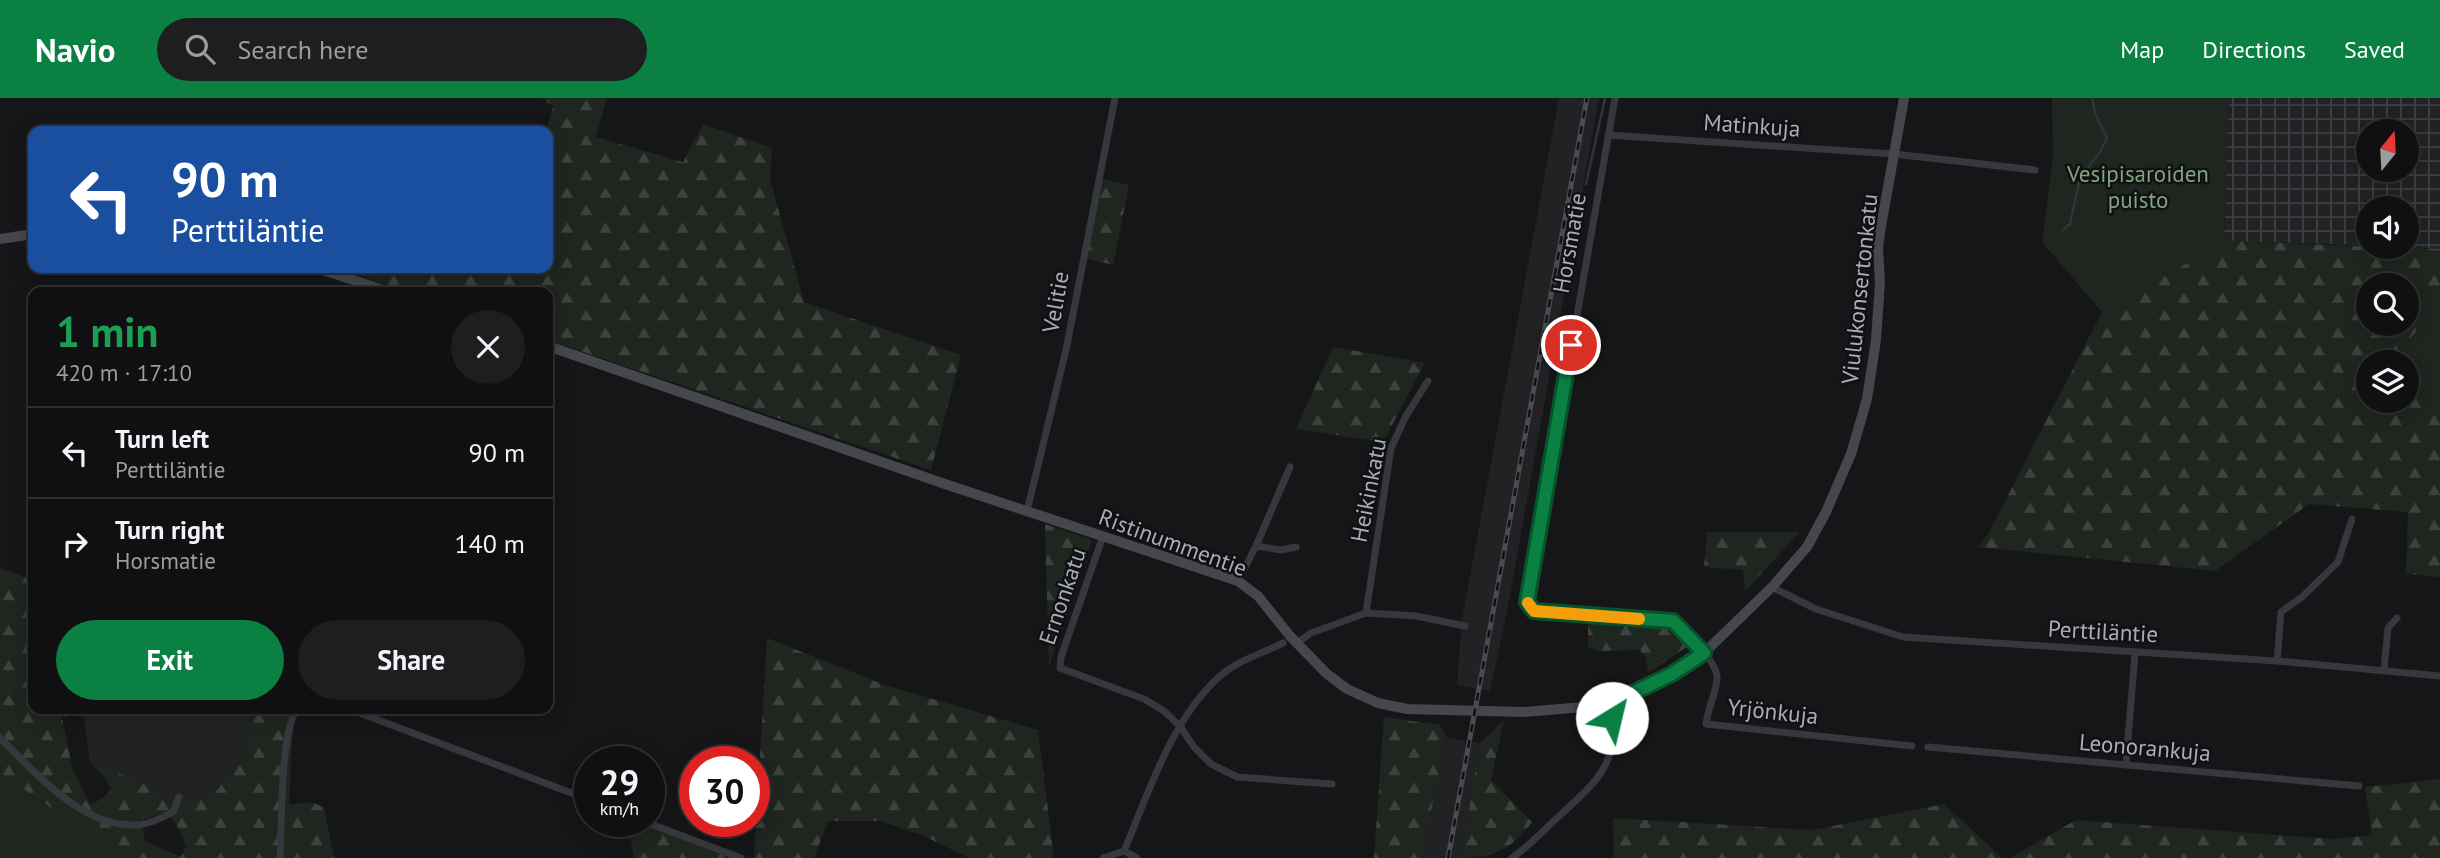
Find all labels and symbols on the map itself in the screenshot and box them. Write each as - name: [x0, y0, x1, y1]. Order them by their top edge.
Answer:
- street label: Matinkuja: [1703, 107, 1801, 143]
- north arrow: [2356, 119, 2418, 182]
- park label: Vesipisaroiden puisto: [2066, 159, 2209, 214]
- street label: Horsmatie: [1546, 191, 1592, 295]
- street label: Viulukonsertonkatu: [1834, 192, 1883, 387]
- street label: Velitie: [1035, 269, 1075, 336]
- pin: [1541, 315, 1601, 375]
- street label: Heikinkatu: [1344, 435, 1392, 545]
- street label: Ristinummentie: [1095, 502, 1251, 582]
- street label: Ernonkatu: [1032, 544, 1092, 648]
- street label: Perttiläntie: [2047, 614, 2159, 648]
- position arrow: [1575, 681, 1649, 755]
- street label: Yrjönkuja: [1726, 692, 1820, 730]
- street label: Leonorankuja: [2078, 727, 2212, 767]
- speed limit sign: 30: [679, 746, 770, 837]

